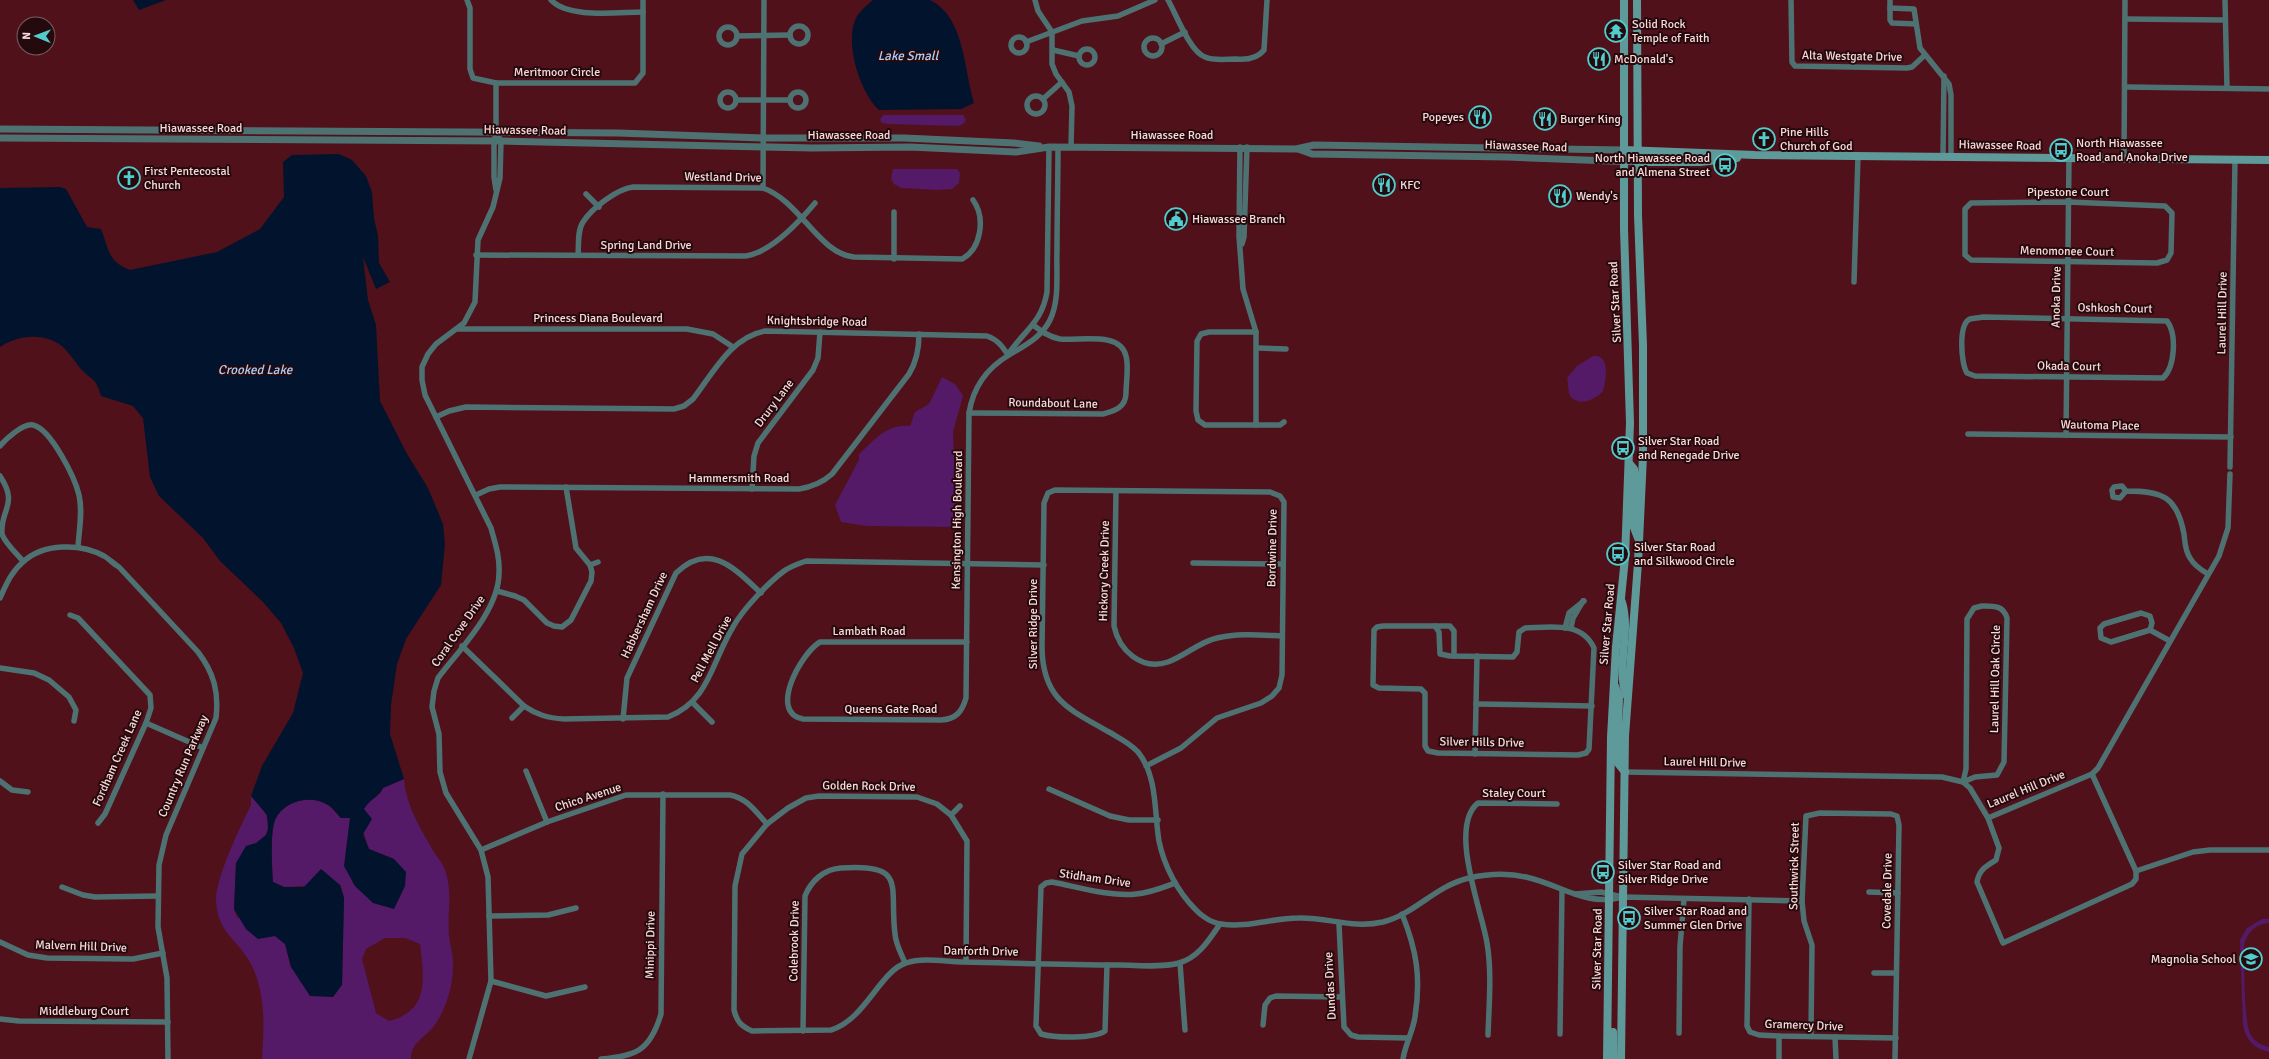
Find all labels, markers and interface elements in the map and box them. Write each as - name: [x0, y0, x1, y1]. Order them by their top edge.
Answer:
- north arrow: [16, 16, 56, 56]
- place label: Solid Rock Temple of Faith: [1632, 17, 1710, 46]
- temple icon: Solid Rock Temple of Faith: [1603, 18, 1629, 44]
- text: N: [20, 32, 33, 40]
- restaurant icon: McDonald's: [1586, 46, 1612, 72]
- water label: Lake Small: [878, 48, 939, 64]
- street label: Alta Westgate Drive: [1802, 48, 1902, 65]
- place label: McDonald's: [1614, 52, 1674, 67]
- street label: Meritmoor Circle: [514, 65, 600, 80]
- restaurant icon: Popeyes: [1467, 104, 1493, 130]
- restaurant icon: Burger King: [1532, 106, 1558, 132]
- place label: Popeyes: [1422, 110, 1464, 125]
- place label: Burger King: [1560, 112, 1621, 127]
- street label: Hiawassee Road: [160, 121, 242, 136]
- street label: Hiawassee Road: [483, 122, 566, 139]
- place label: Pine Hills Church of God: [1780, 125, 1853, 154]
- church icon: Pine Hills Church of God: [1751, 126, 1777, 152]
- street label: Hiawassee Road: [808, 128, 890, 143]
- street label: Hiawassee Road: [1131, 128, 1213, 143]
- place label: North Hiawassee Road and Anoka Drive: [2076, 136, 2188, 165]
- street label: Hiawassee Road: [1958, 137, 2041, 154]
- bus stop icon: North Hiawassee Road and Anoka Drive: [2048, 137, 2074, 163]
- street label: Hiawassee Road: [1484, 138, 1568, 155]
- place label: North Hiawassee Road and Almena Street: [1595, 151, 1710, 180]
- bus stop icon: North Hiawassee Road and Almena Street: [1712, 152, 1738, 178]
- place label: First Pentecostal Church: [144, 164, 231, 193]
- church icon: First Pentecostal Church: [116, 165, 142, 191]
- street label: Westland Drive: [684, 169, 762, 186]
- restaurant icon: KFC: [1371, 172, 1397, 198]
- place label: KFC: [1400, 178, 1421, 193]
- restaurant icon: Wendy's: [1547, 183, 1573, 209]
- street label: Pipestone Court: [2027, 185, 2109, 200]
- place label: Wendy's: [1576, 189, 1618, 204]
- public building icon: Hiawassee Branch: [1163, 206, 1189, 232]
- place label: Hiawassee Branch: [1192, 212, 1285, 227]
- street label: Spring Land Drive: [600, 238, 692, 253]
- street label: Menomonee Court: [2020, 243, 2114, 260]
- street label: Silver Star Road: [1606, 261, 1625, 343]
- street label: Anoka Drive: [2048, 266, 2065, 328]
- street label: Laurel Hill Drive: [2214, 271, 2231, 355]
- street label: Oshkosh Court: [2077, 300, 2153, 317]
- street label: Princess Diana Boulevard: [533, 311, 663, 326]
- street label: Knightsbridge Road: [767, 313, 867, 330]
- street label: Okada Court: [2037, 358, 2101, 375]
- water label: Crooked Lake: [218, 362, 294, 378]
- street label: Drury Lane: [751, 376, 797, 430]
- street label: Roundabout Lane: [1008, 395, 1098, 412]
- street label: Wautoma Place: [2060, 417, 2140, 434]
- place label: Silver Star Road and Renegade Drive: [1638, 434, 1739, 463]
- bus stop icon: Silver Star Road and Renegade Drive: [1610, 435, 1636, 461]
- street label: Kensington High Boulevard: [949, 450, 966, 590]
- street label: Hammersmith Road: [689, 471, 789, 486]
- street label: Bordwine Drive: [1264, 509, 1281, 587]
- street label: Hickory Creek Drive: [1096, 520, 1113, 622]
- place label: Silver Star Road and Silkwood Circle: [1634, 540, 1735, 569]
- bus stop icon: Silver Star Road and Silkwood Circle: [1605, 541, 1631, 567]
- street label: Habbersham Drive: [618, 569, 671, 661]
- street label: Silver Ridge Drive: [1026, 579, 1041, 669]
- street label: Silver Star Road: [1596, 583, 1619, 665]
- street label: Coral Cove Drive: [428, 593, 489, 670]
- street label: Pell Mell Drive: [687, 613, 735, 685]
- street label: Lambath Road: [832, 624, 906, 639]
- street label: Laurel Hill Oak Circle: [1987, 625, 2004, 733]
- street label: Queens Gate Road: [845, 702, 937, 717]
- street label: Fordham Creek Lane: [89, 707, 146, 809]
- street label: Country Run Parkway: [155, 712, 212, 820]
- street label: Silver Hills Drive: [1440, 734, 1524, 751]
- street label: Laurel Hill Drive: [1663, 754, 1747, 771]
- street label: Laurel Hill Drive: [1985, 767, 2067, 812]
- street label: Golden Rock Drive: [822, 778, 916, 795]
- street label: Chico Avenue: [553, 780, 623, 815]
- street label: Staley Court: [1482, 786, 1546, 801]
- street label: Southwick Street: [1786, 822, 1803, 910]
- street label: Covedale Drive: [1879, 853, 1896, 929]
- place label: Silver Star Road and Silver Ridge Drive: [1618, 858, 1721, 887]
- bus stop icon: Silver Star Road and Silver Ridge Drive: [1590, 859, 1616, 885]
- street label: Stidham Drive: [1058, 866, 1132, 891]
- street label: Colebrook Drive: [786, 900, 803, 982]
- place label: Silver Star Road and Summer Glen Drive: [1644, 904, 1747, 933]
- bus stop icon: Silver Star Road and Summer Glen Drive: [1616, 905, 1642, 931]
- street label: Silver Star Road: [1589, 908, 1606, 990]
- street label: Minippi Drive: [642, 911, 659, 979]
- street label: Malvern Hill Drive: [35, 937, 127, 956]
- street label: Danforth Drive: [943, 943, 1019, 960]
- school or university icon: Magnolia School: [2238, 946, 2264, 972]
- street label: Dundas Drive: [1321, 952, 1340, 1020]
- place label: Magnolia School: [2151, 952, 2236, 967]
- street label: Middleburg Court: [39, 1004, 129, 1019]
- street label: Gramercy Drive: [1764, 1017, 1844, 1034]

